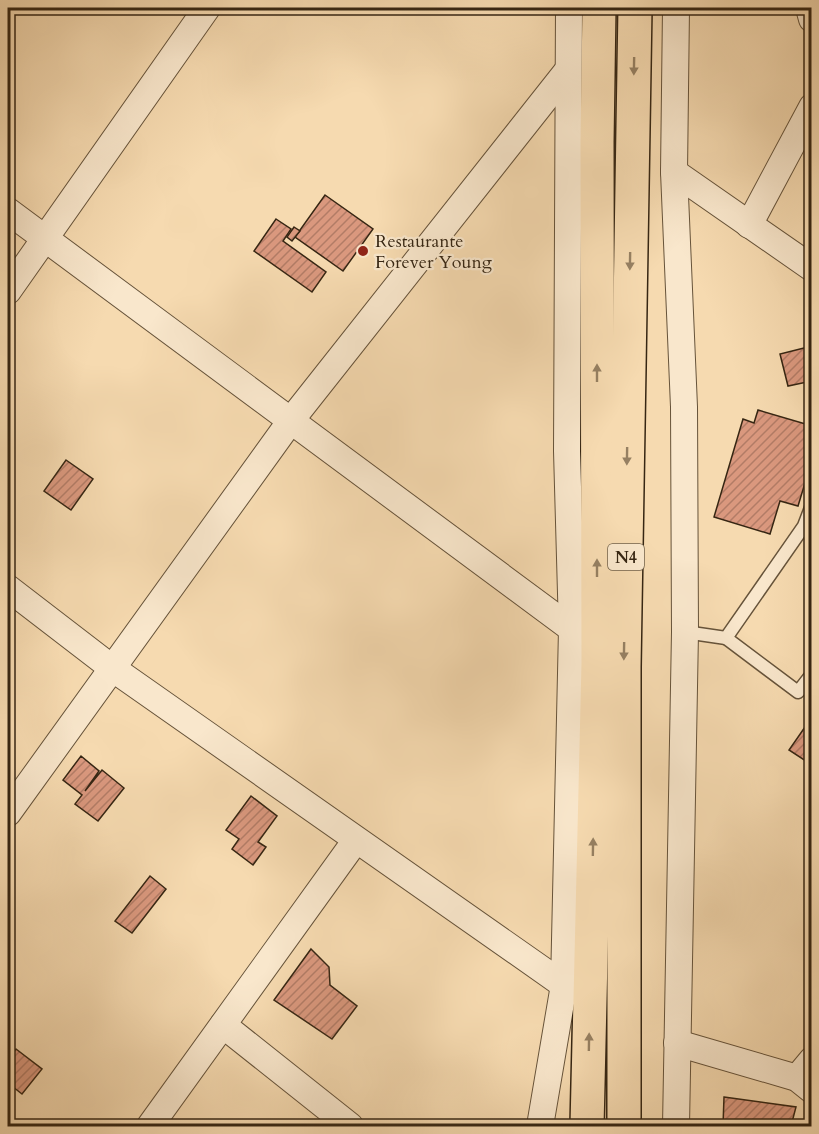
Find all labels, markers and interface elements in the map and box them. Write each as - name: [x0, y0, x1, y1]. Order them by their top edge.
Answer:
- one-way arrow: [629, 56, 638, 75]
- place label: Restaurante Forever Young: [375, 229, 493, 275]
- marker: Restaurante Forever Young: [356, 244, 370, 258]
- one-way arrow: [625, 251, 635, 270]
- one-way arrow: [592, 364, 602, 383]
- one-way arrow: [622, 446, 632, 465]
- road number: N4: [608, 544, 644, 570]
- one-way arrow: [592, 559, 602, 578]
- one-way arrow: [619, 641, 629, 660]
- one-way arrow: [589, 838, 598, 857]
- one-way arrow: [584, 1033, 594, 1052]

